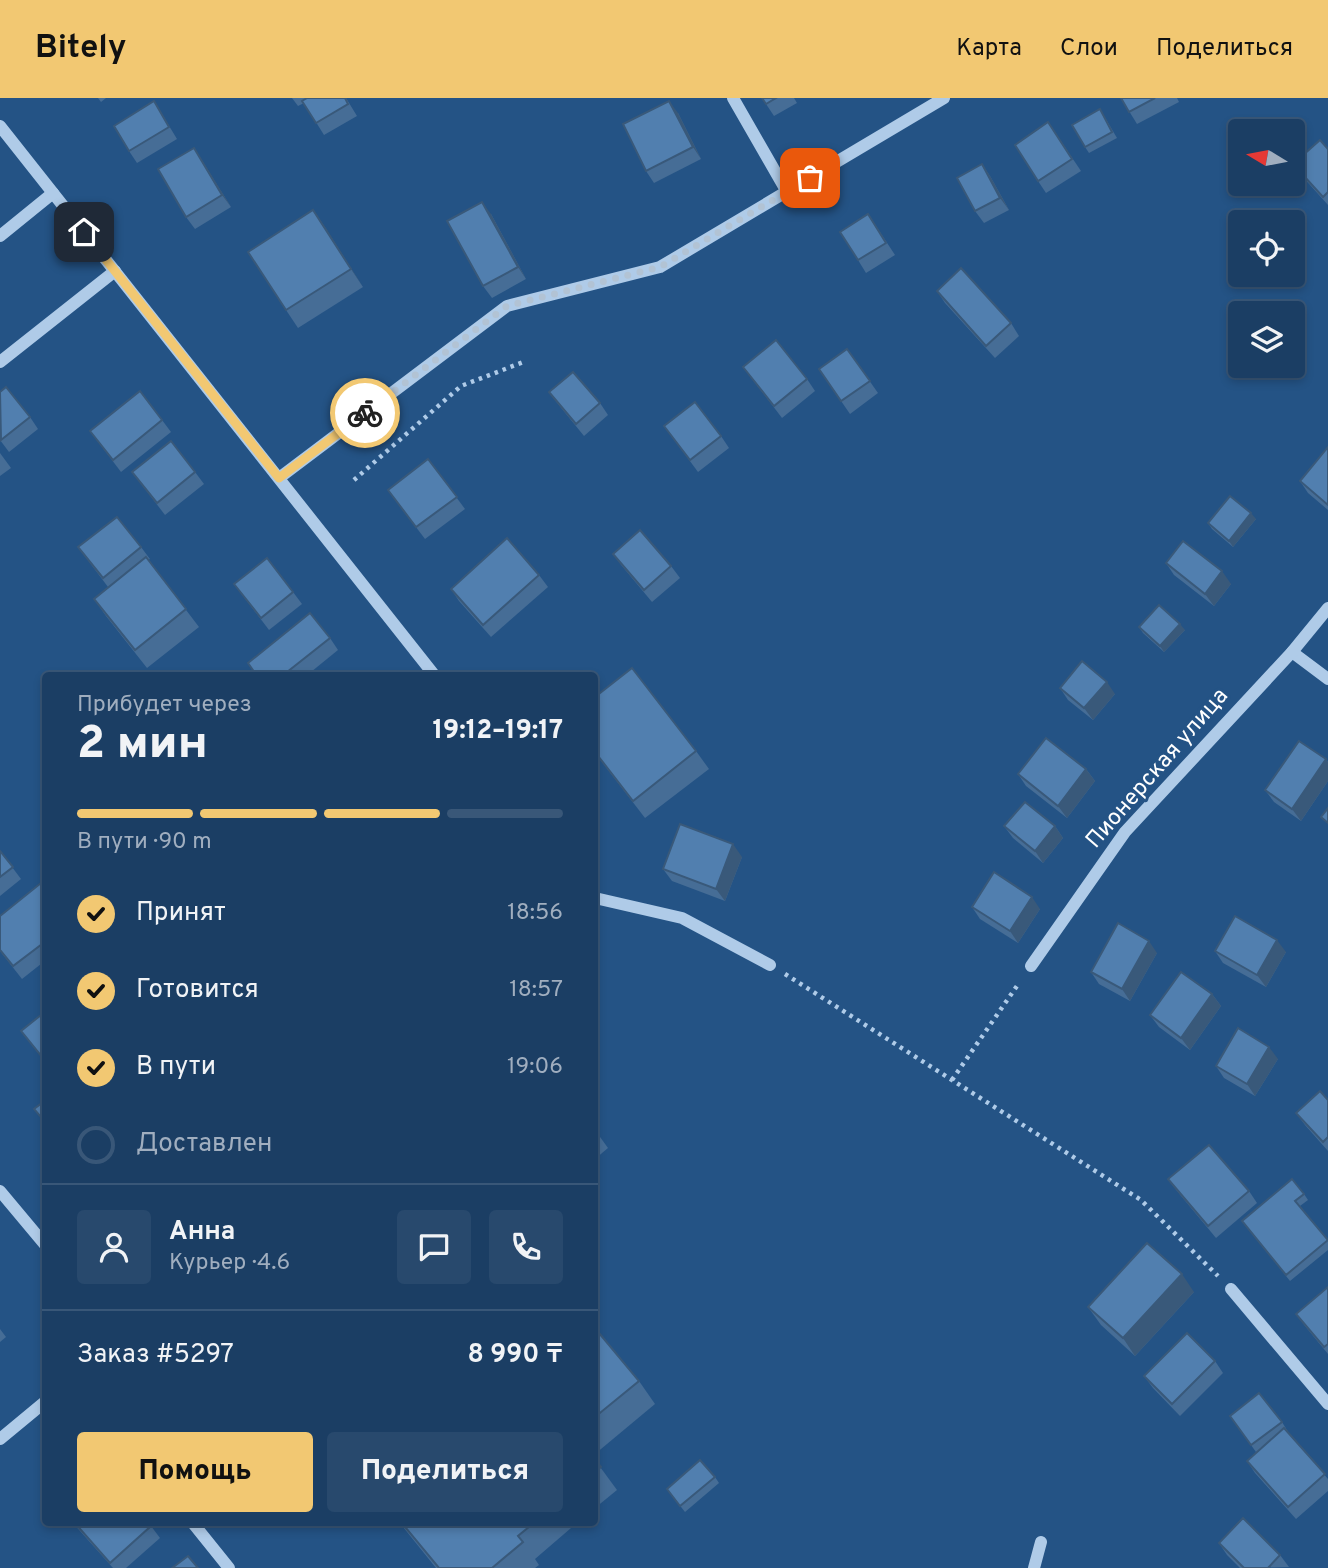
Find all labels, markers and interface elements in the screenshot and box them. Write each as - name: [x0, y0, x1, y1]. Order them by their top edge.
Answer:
- text: Bitely: [35, 28, 127, 70]
- text: Карта: [956, 34, 1022, 64]
- text: Слои: [1060, 34, 1118, 64]
- text: Поделиться: [1156, 34, 1293, 64]
- north arrow: [1228, 119, 1306, 196]
- map controls: [1228, 119, 1305, 378]
- pin: [780, 148, 840, 208]
- icon: bag: [791, 159, 829, 197]
- pin: [54, 202, 114, 262]
- button: locate: [1228, 210, 1305, 287]
- icon: home: [65, 213, 103, 251]
- button: layers: [1228, 301, 1305, 378]
- courier: [330, 378, 400, 448]
- icon: bike: [346, 394, 384, 432]
- street label: Пионерская улица: [1080, 683, 1236, 855]
- text: Прибудет через: [77, 691, 252, 720]
- text: 19:12–19:17: [432, 715, 563, 748]
- text: 2 мин: [77, 716, 208, 775]
- text: В пути · 90 m: [77, 828, 212, 857]
- icon: check: [77, 895, 115, 933]
- text: Принят: [136, 897, 226, 930]
- text: 18:56: [507, 899, 563, 928]
- icon: check: [77, 972, 115, 1010]
- text: Готовится: [136, 974, 259, 1007]
- text: 18:57: [509, 976, 563, 1005]
- icon: check: [77, 1049, 115, 1087]
- text: В пути: [136, 1051, 216, 1084]
- text: 19:06: [507, 1053, 563, 1082]
- text: Доставлен: [136, 1128, 272, 1161]
- button: person: [77, 1210, 151, 1284]
- button: chat: [397, 1210, 471, 1284]
- button: phone: [489, 1210, 563, 1284]
- text: Анна: [169, 1216, 235, 1249]
- text: Курьер · 4.6: [169, 1249, 290, 1278]
- text: Заказ #5297: [77, 1339, 234, 1372]
- text: 8 990 ₸: [467, 1339, 563, 1372]
- button: Помощь: [77, 1432, 313, 1512]
- button: Поделиться: [327, 1432, 563, 1512]

